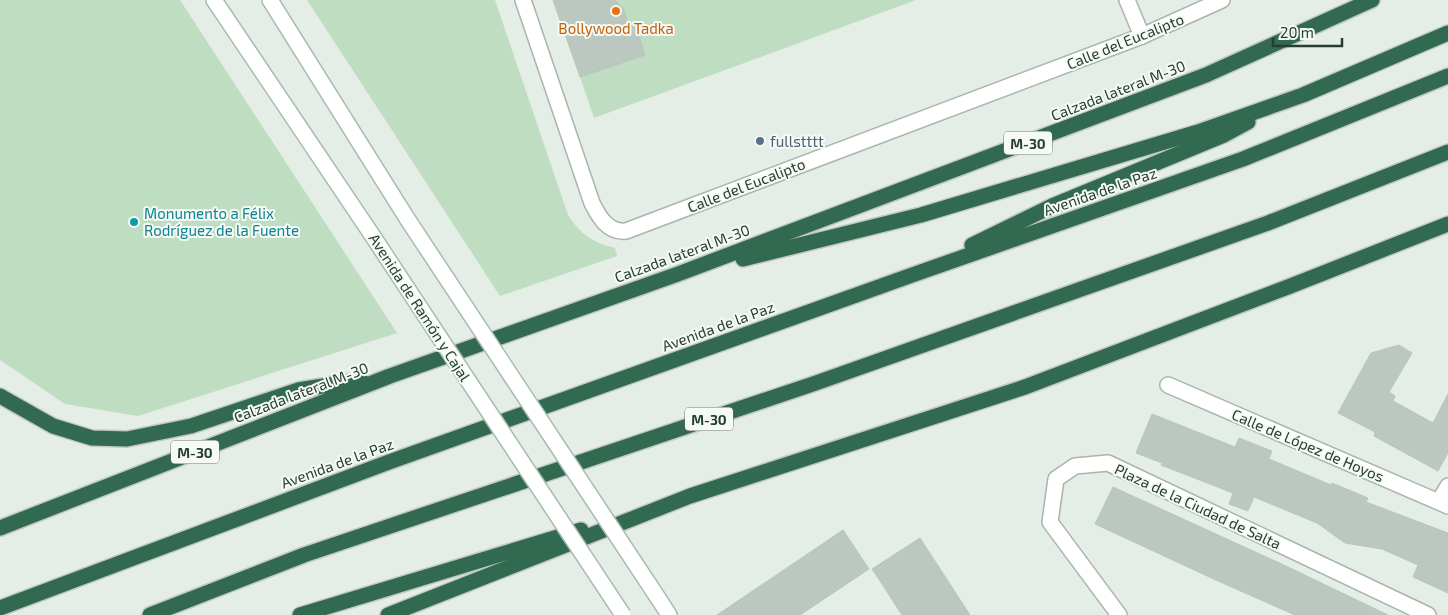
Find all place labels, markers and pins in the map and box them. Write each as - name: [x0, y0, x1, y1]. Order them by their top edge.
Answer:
- marker: Bollywood Tadka: [610, 5, 622, 17]
- place label: Bollywood Tadka: [558, 19, 674, 37]
- place label: fullstttt: [770, 132, 824, 150]
- marker: fullstttt: [754, 135, 766, 147]
- place label: Monumento a Félix Rodríguez de la Fuente: [144, 204, 299, 239]
- marker: Monumento a Félix Rodríguez de la Fuente: [128, 216, 140, 228]

